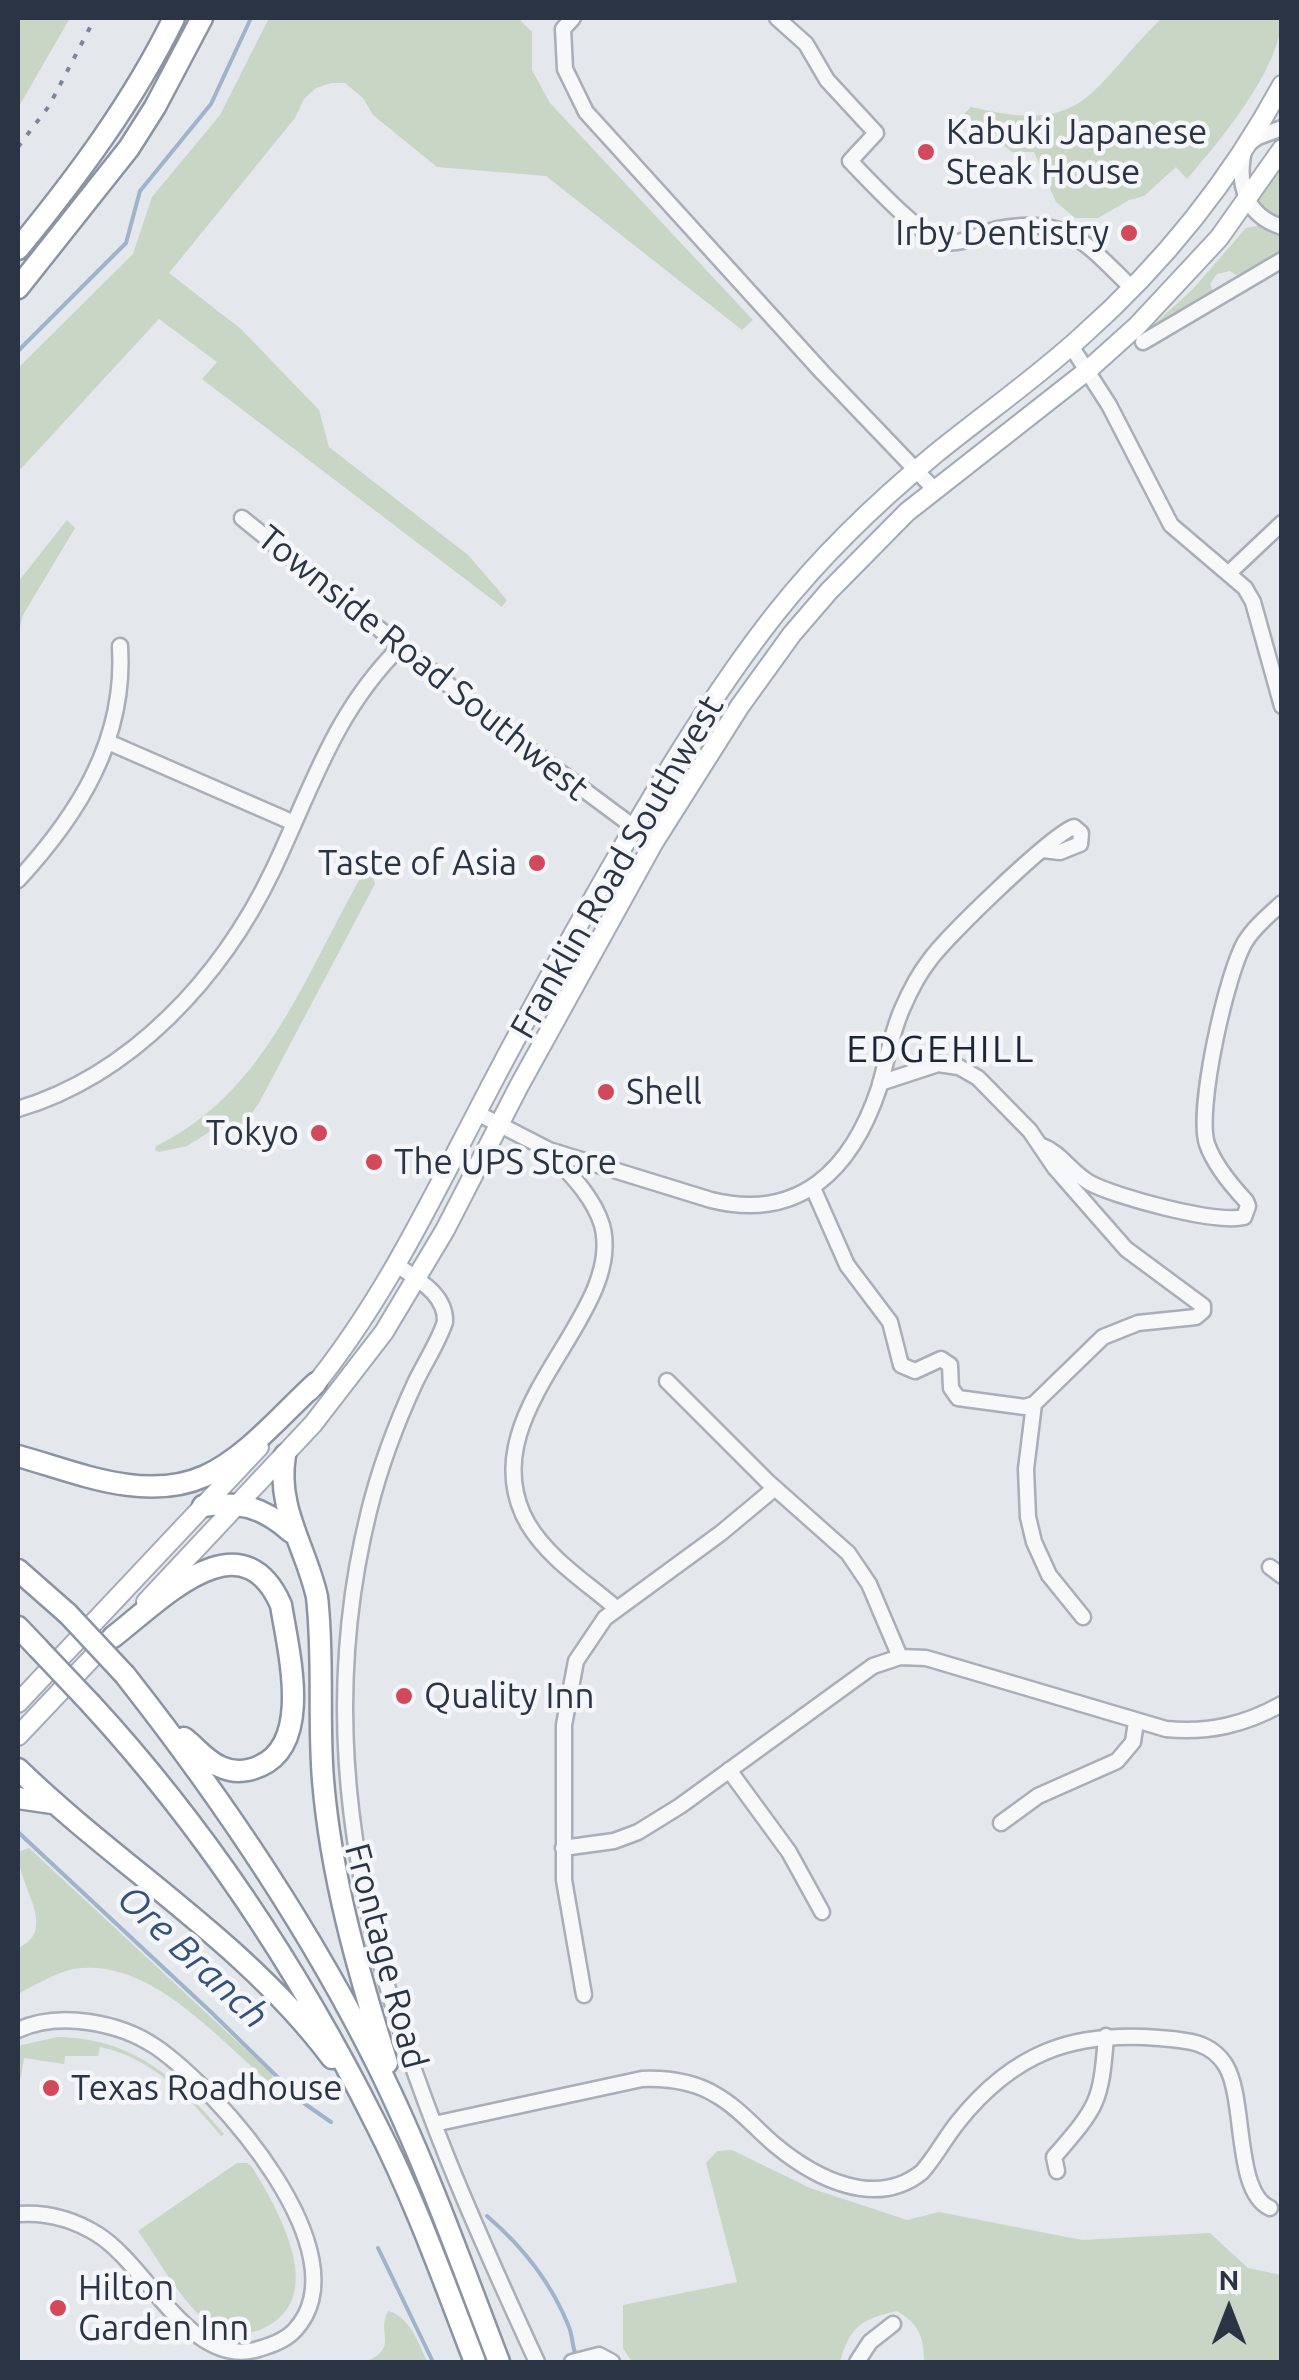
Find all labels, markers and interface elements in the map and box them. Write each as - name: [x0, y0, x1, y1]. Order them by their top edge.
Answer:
- place label: Kabuki Japanese Steak House: [946, 111, 1207, 193]
- marker: Kabuki Japanese Steak House: [915, 141, 937, 163]
- place label: Irby Dentistry: [895, 212, 1109, 254]
- marker: Irby Dentistry: [1118, 222, 1140, 244]
- street label: Townside Road Southwest: [249, 517, 597, 809]
- street label: Franklin Road Southwest: [502, 688, 732, 1046]
- place label: Taste of Asia: [318, 842, 517, 884]
- marker: Taste of Asia: [526, 852, 548, 874]
- district label: EDGEHILL: [846, 1026, 1036, 1072]
- place label: Shell: [626, 1071, 702, 1113]
- marker: Shell: [595, 1081, 617, 1103]
- place label: Tokyo: [206, 1112, 299, 1154]
- marker: Tokyo: [308, 1122, 330, 1144]
- place label: The UPS Store: [394, 1141, 617, 1183]
- marker: The UPS Store: [363, 1151, 385, 1173]
- place label: Quality Inn: [424, 1675, 594, 1717]
- marker: Quality Inn: [393, 1685, 415, 1707]
- street label: Frontage Road: [336, 1839, 436, 2073]
- water label: Ore Branch: [108, 1876, 278, 2038]
- place label: Texas Roadhouse: [71, 2067, 342, 2109]
- marker: Texas Roadhouse: [40, 2077, 62, 2099]
- north arrow: [1179, 2260, 1279, 2360]
- text: N: [1219, 2264, 1239, 2295]
- place label: Hilton Garden Inn: [78, 2267, 249, 2349]
- marker: Hilton Garden Inn: [47, 2297, 69, 2319]

